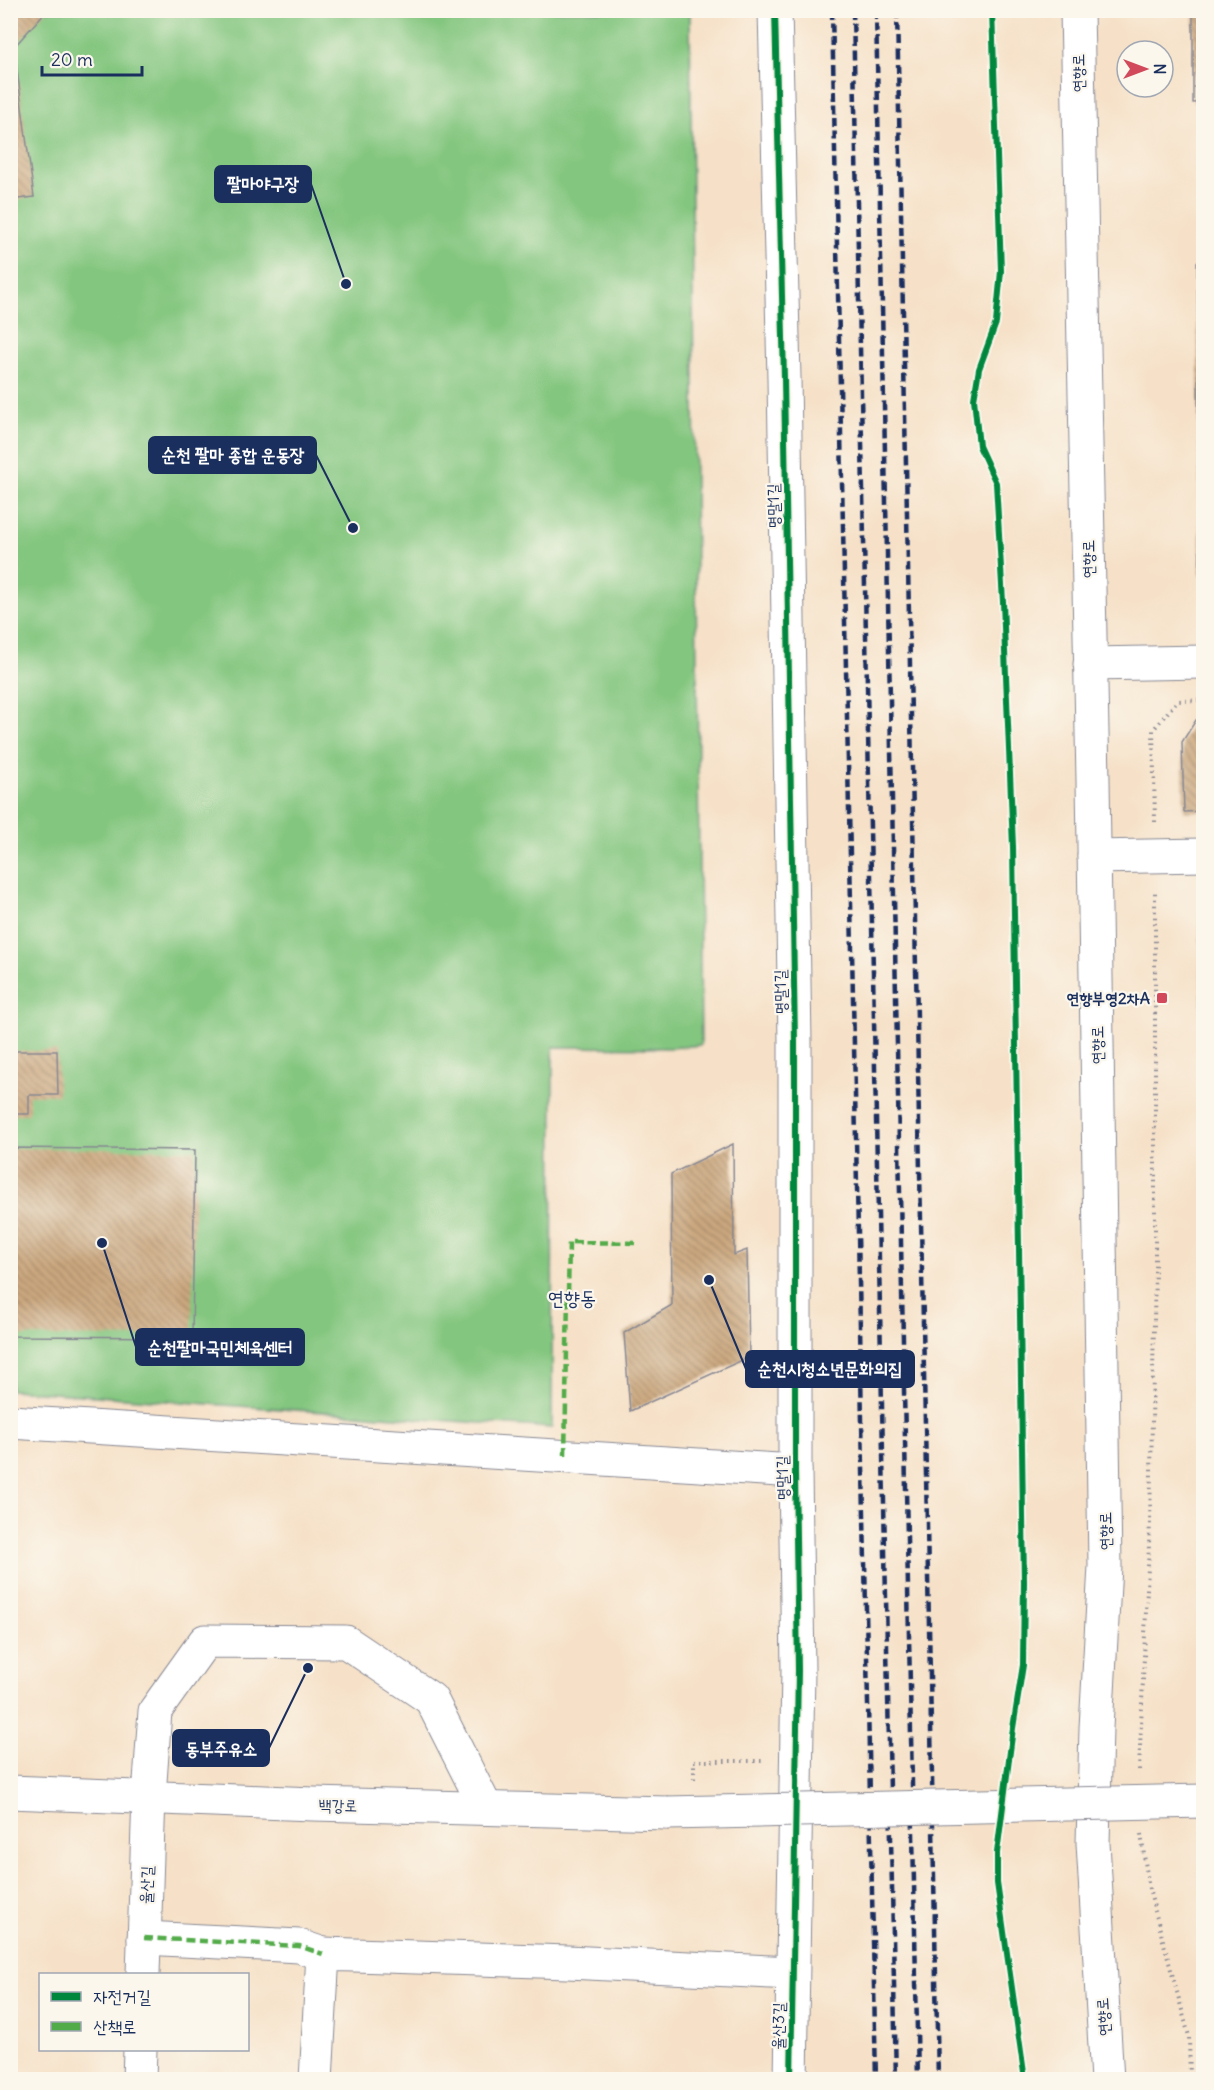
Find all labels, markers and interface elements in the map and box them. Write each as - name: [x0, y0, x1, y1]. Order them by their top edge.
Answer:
- scale bar: [42, 39, 142, 77]
- north arrow: [1115, 39, 1175, 99]
- text: 20 m: [51, 48, 93, 71]
- street label: 연향로: [1068, 54, 1088, 92]
- text: N: [1150, 63, 1170, 75]
- callout: 팔마야구장: [215, 166, 311, 202]
- text: 팔마야구장: [227, 172, 300, 195]
- callout: 순천 팔마 종합 운동장: [149, 437, 316, 473]
- text: 순천 팔마 종합 운동장: [161, 443, 305, 466]
- street label: 명말1길: [763, 483, 783, 529]
- street label: 연향로: [1078, 540, 1098, 578]
- street label: 명말1길: [770, 969, 790, 1015]
- place label: 연향부영2차A: [1067, 988, 1150, 1008]
- marker: 연향부영2차A: [1155, 991, 1169, 1005]
- street label: 연향로: [1087, 1026, 1107, 1064]
- district label: 연향동: [548, 1285, 596, 1310]
- callout: 순천팔마국민체육센터: [136, 1329, 304, 1365]
- text: 순천팔마국민체육센터: [148, 1336, 292, 1359]
- callout: 순천시청소년문화의집: [746, 1351, 914, 1387]
- text: 순천시청소년문화의집: [758, 1357, 902, 1380]
- street label: 명말1길: [772, 1455, 792, 1501]
- street label: 연향로: [1095, 1512, 1115, 1550]
- callout: 동부주유소: [173, 1730, 269, 1766]
- text: 동부주유소: [185, 1737, 257, 1760]
- street label: 백강로: [319, 1795, 357, 1815]
- street label: 율산길: [135, 1865, 157, 1905]
- legend: [39, 1973, 249, 2051]
- text: 자전거길: [93, 1985, 151, 2008]
- street label: 연향로: [1092, 1997, 1114, 2037]
- street label: 율산3길: [768, 2002, 788, 2050]
- text: 산책로: [93, 2015, 136, 2038]

